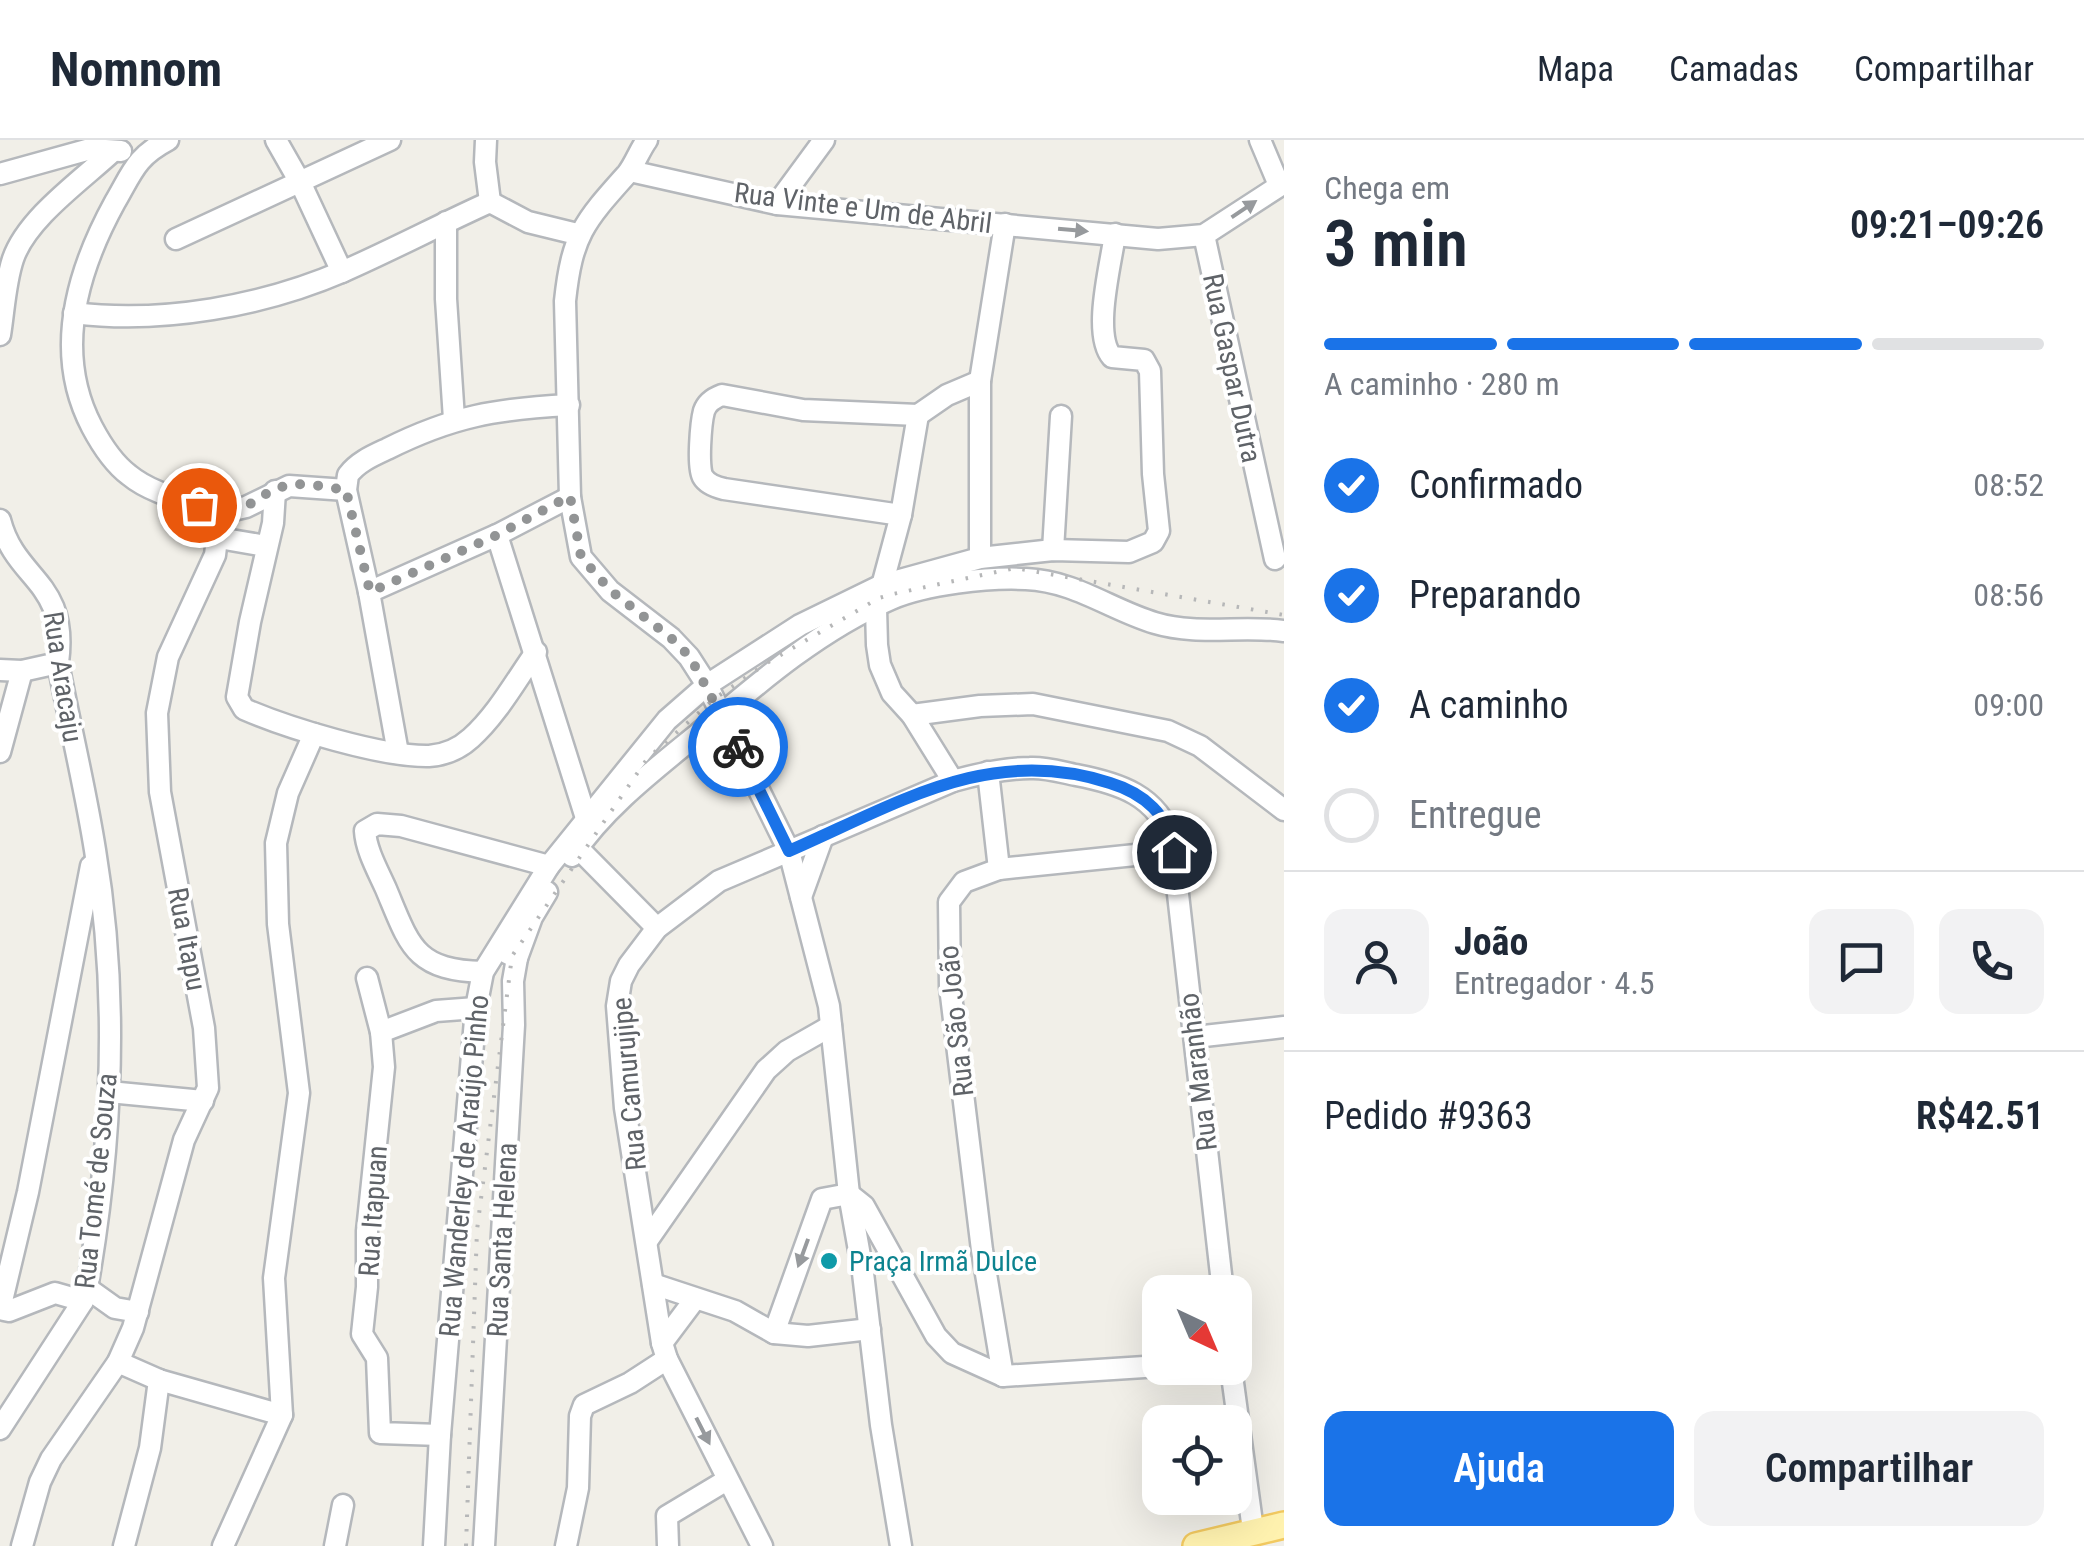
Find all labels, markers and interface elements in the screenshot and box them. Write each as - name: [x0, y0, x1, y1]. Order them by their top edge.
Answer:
- text: Nomnom: [50, 41, 222, 98]
- text: Mapa: [1537, 49, 1614, 90]
- text: Camadas: [1669, 49, 1799, 90]
- text: Compartilhar: [1854, 49, 2034, 90]
- text: Chega em: [1324, 169, 1450, 207]
- street label: Rua Vinte e Um de Abril: [732, 176, 994, 240]
- one-way arrow: [1230, 200, 1257, 218]
- text: 09:21–09:26: [1850, 203, 2044, 247]
- text: 3 min: [1324, 206, 1468, 282]
- one-way arrow: [1057, 223, 1089, 239]
- street label: Rua Gaspar Dutra: [1196, 270, 1268, 466]
- text: A caminho · 280 m: [1324, 365, 1560, 403]
- icon: check: [1324, 458, 1379, 513]
- pin: [157, 463, 242, 548]
- text: Confirmado: [1409, 463, 1583, 507]
- text: 08:52: [1973, 466, 2044, 504]
- icon: bag: [172, 478, 227, 533]
- icon: check: [1324, 568, 1379, 623]
- text: Preparando: [1409, 573, 1581, 617]
- text: 08:56: [1973, 576, 2044, 614]
- street label: Rua Aracaju: [36, 609, 90, 745]
- icon: check: [1324, 678, 1379, 733]
- text: A caminho: [1409, 683, 1569, 727]
- text: 09:00: [1973, 686, 2044, 724]
- courier: [688, 697, 788, 797]
- icon: bike: [711, 720, 766, 775]
- text: Entregue: [1409, 793, 1542, 837]
- pin: [1132, 810, 1217, 895]
- icon: home: [1147, 825, 1202, 880]
- street label: Rua Itapu: [161, 885, 213, 993]
- button: person: [1324, 909, 1429, 1014]
- button: chat: [1809, 909, 1914, 1014]
- button: phone: [1939, 909, 2044, 1014]
- text: João: [1454, 920, 1528, 964]
- street label: Rua São João: [932, 944, 980, 1098]
- text: Entregador · 4.5: [1454, 964, 1655, 1002]
- street label: Rua Maranhão: [1172, 991, 1224, 1153]
- street label: Rua Wanderley de Araújo Pinho: [433, 993, 495, 1339]
- street label: Rua Camurujipe: [605, 996, 653, 1172]
- street label: Rua Tomé de Souza: [68, 1071, 124, 1291]
- text: Pedido #9363: [1324, 1094, 1533, 1138]
- text: R$42.51: [1916, 1094, 2044, 1138]
- street label: Rua Santa Helena: [480, 1142, 524, 1338]
- street label: Rua Itapuan: [352, 1144, 394, 1278]
- one-way arrow: [795, 1238, 810, 1268]
- place label: Praça Irmã Dulce: [849, 1245, 1037, 1278]
- marker: Praça Irmã Dulce: [818, 1250, 840, 1272]
- north arrow: [1142, 1275, 1252, 1385]
- map controls: [1142, 1275, 1252, 1515]
- button: locate: [1142, 1405, 1252, 1515]
- button: Ajuda: [1324, 1411, 1674, 1526]
- button: Compartilhar: [1694, 1411, 2044, 1526]
- one-way arrow: [694, 1417, 711, 1446]

